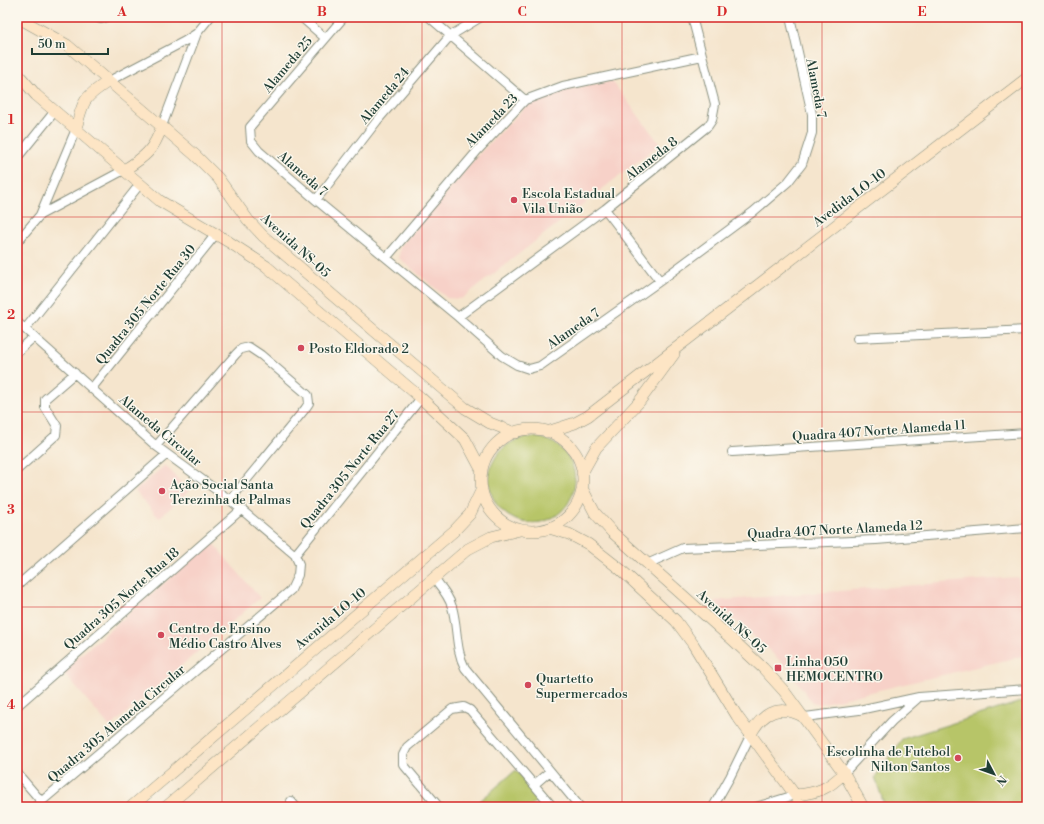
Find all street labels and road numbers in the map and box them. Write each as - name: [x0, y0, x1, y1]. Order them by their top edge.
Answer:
- street label: Alameda 25: [259, 33, 316, 97]
- street label: Alameda 7: [802, 56, 830, 120]
- street label: Alameda 24: [356, 64, 413, 128]
- street label: Alameda 23: [461, 90, 521, 152]
- street label: Alameda 8: [622, 133, 681, 185]
- street label: Alameda 7: [274, 147, 331, 200]
- street label: Avedida LO-10: [809, 165, 890, 231]
- street label: Avenida NS-05: [257, 210, 333, 281]
- street label: Quadra 305 Norte Rua 30: [92, 241, 199, 368]
- street label: Alameda 7: [543, 305, 603, 353]
- street label: Alameda Circular: [115, 391, 205, 470]
- street label: Quadra 305 Norte Rua 27: [297, 407, 403, 532]
- street label: Quadra 407 Norte Alameda 11: [792, 417, 967, 445]
- street label: Quadra 407 Norte Alameda 12: [747, 517, 923, 543]
- street label: Quadra 305 Norte Rua 18: [61, 544, 183, 653]
- street label: Avenida LO-10: [291, 584, 370, 654]
- street label: Avenida NS-05: [693, 586, 769, 657]
- street label: Quadra 305 Alameda Circular: [45, 661, 189, 786]

